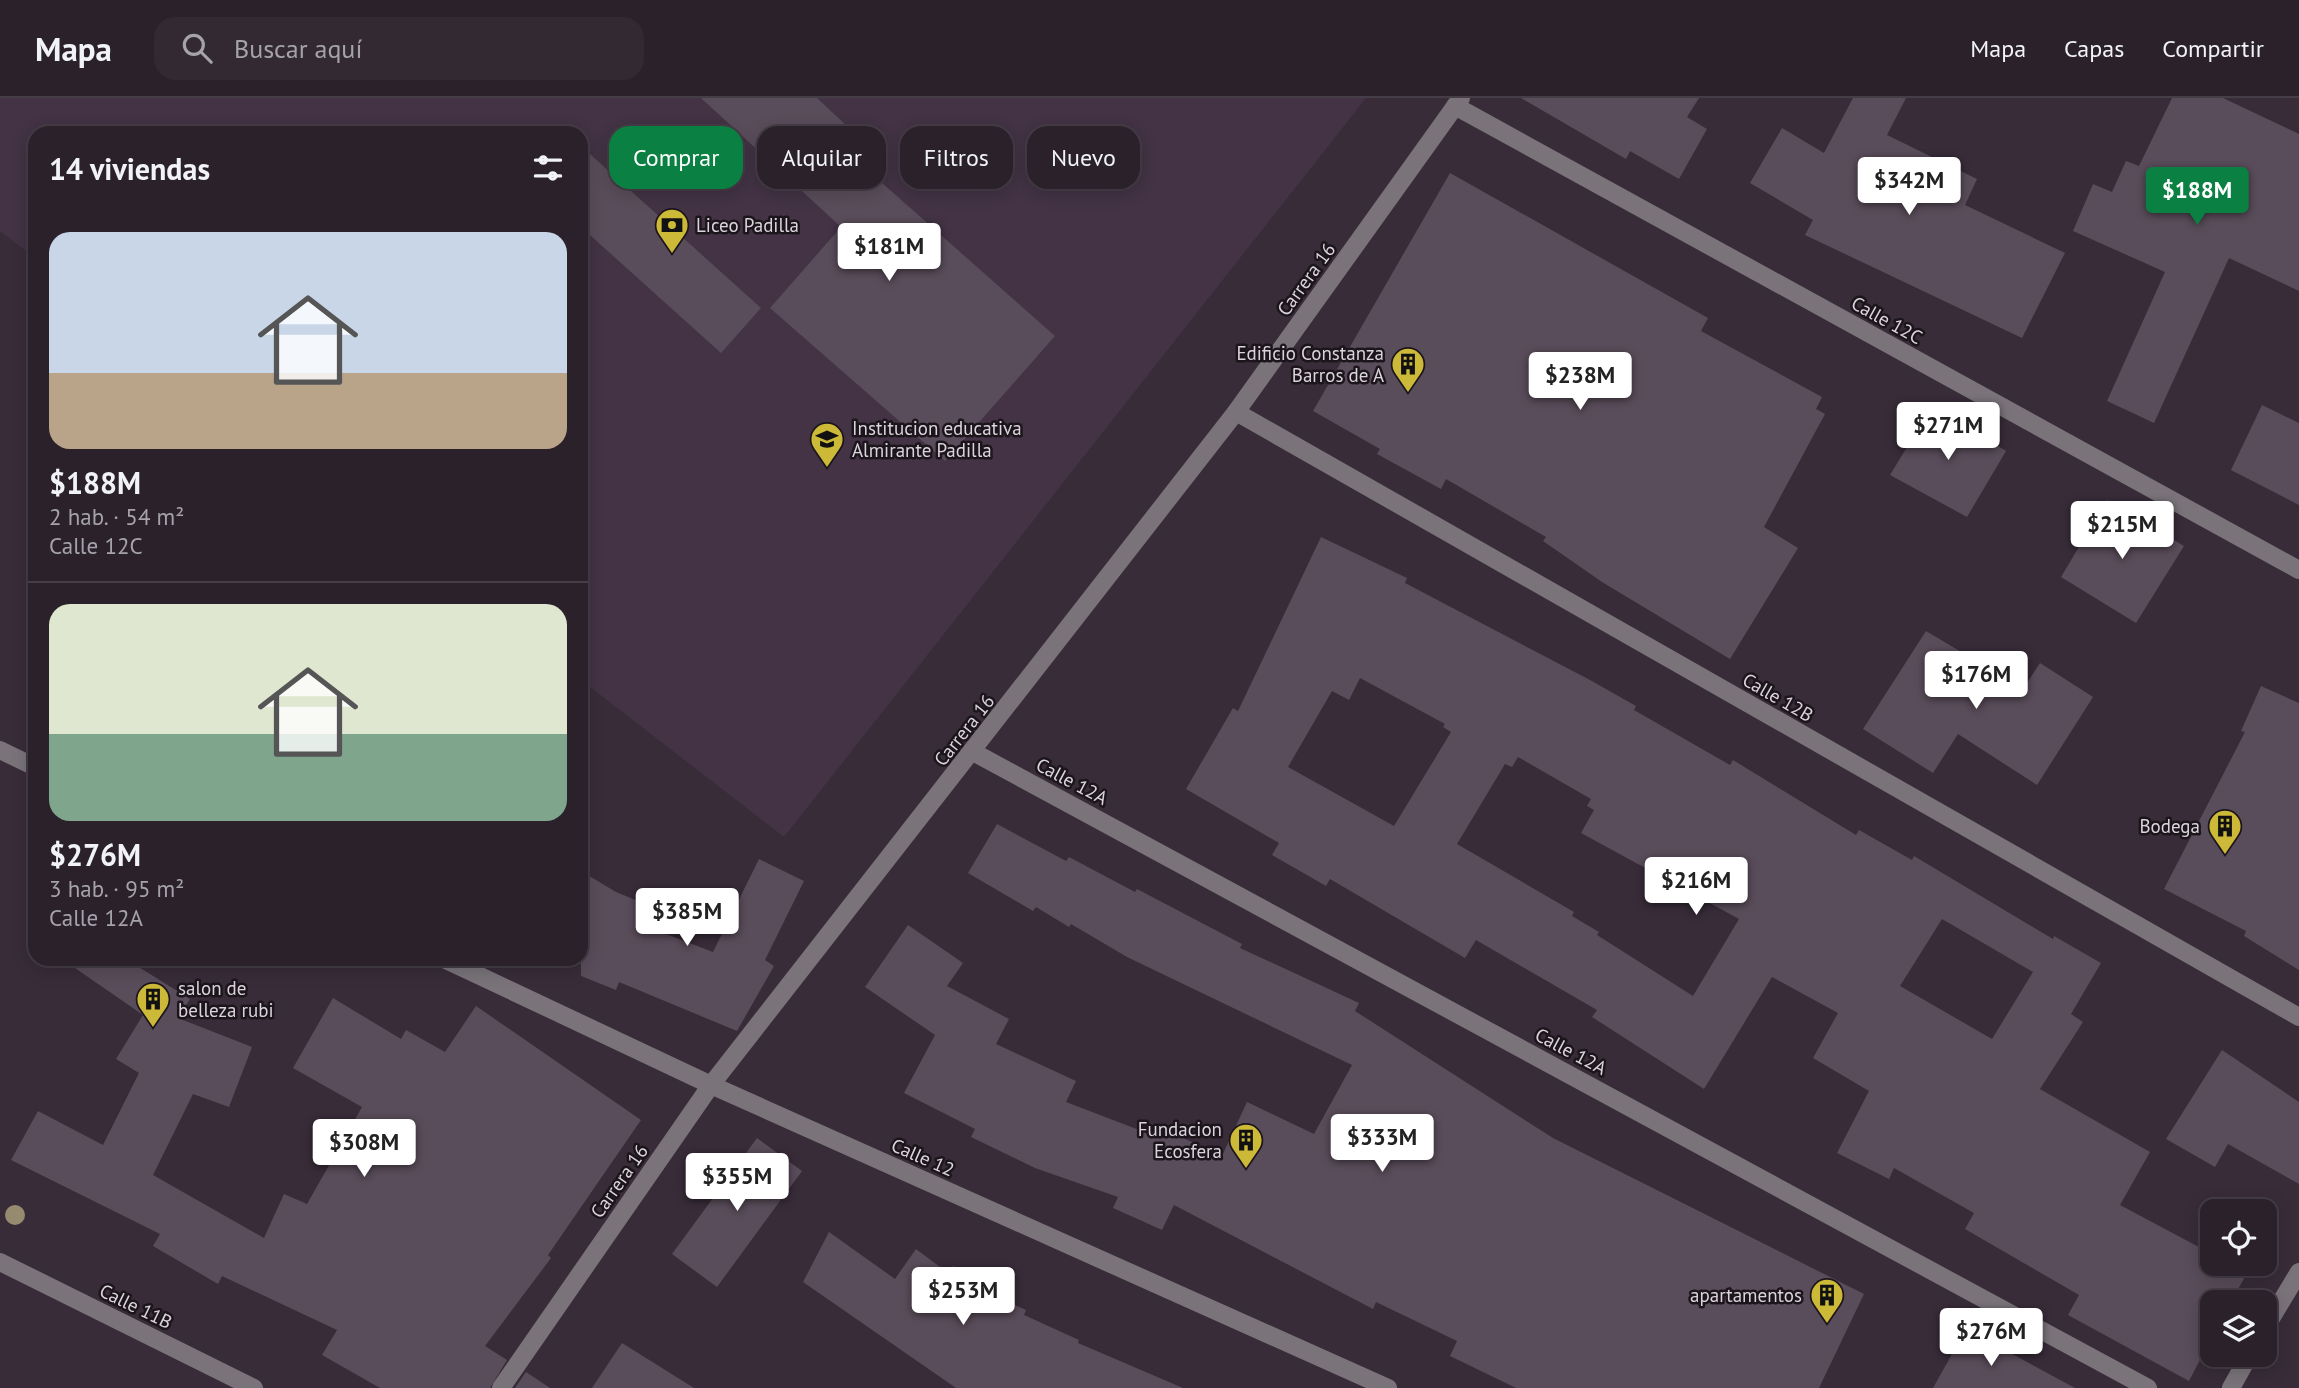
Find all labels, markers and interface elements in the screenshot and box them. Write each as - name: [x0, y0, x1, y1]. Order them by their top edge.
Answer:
- search box: [154, 17, 644, 80]
- text: Mapa: [35, 27, 112, 70]
- icon: search: [178, 29, 216, 67]
- text: Buscar aquí: [234, 32, 362, 65]
- text: Mapa: [1970, 33, 2026, 64]
- text: Capas: [2064, 33, 2124, 64]
- text: Compartir: [2162, 33, 2264, 64]
- chip: Comprar: [609, 126, 743, 189]
- chip: Alquilar: [757, 126, 886, 189]
- chip: Filtros: [900, 126, 1013, 189]
- chip: Nuevo: [1027, 126, 1140, 189]
- text: 14 viviendas: [49, 149, 210, 188]
- icon: filters: [529, 149, 567, 187]
- pin: $342M: [1860, 158, 1958, 217]
- text: $342M: [1874, 165, 1944, 194]
- pin: $188M: [2148, 167, 2246, 227]
- text: $188M: [2162, 175, 2232, 204]
- bank icon: Liceo Padilla: [653, 206, 691, 255]
- place label: Liceo Padilla: [696, 213, 799, 237]
- pin: $181M: [840, 223, 938, 283]
- text: $181M: [854, 231, 924, 260]
- street label: Carrera 16: [1272, 238, 1340, 320]
- icon: home: [245, 277, 371, 403]
- street label: Calle 12C: [1847, 291, 1927, 349]
- place label: Edificio Constanza Barros de A: [1236, 341, 1384, 387]
- building icon: Edificio Constanza Barros de A: [1389, 345, 1427, 394]
- pin: $238M: [1531, 352, 1629, 412]
- text: $238M: [1545, 360, 1615, 389]
- pin: $271M: [1899, 402, 1997, 462]
- text: $271M: [1913, 410, 1983, 439]
- place label: Institucion educativa Almirante Padilla: [852, 416, 1022, 462]
- school or university icon: Institucion educativa Almirante Padilla: [808, 420, 846, 469]
- text: $188M: [49, 463, 141, 502]
- text: 2 hab. · 54 m²: [49, 502, 184, 531]
- pin: $215M: [2073, 502, 2171, 561]
- text: $215M: [2087, 509, 2157, 538]
- text: Calle 12C: [49, 531, 143, 560]
- icon: home: [245, 649, 371, 775]
- pin: $176M: [1927, 652, 2025, 711]
- text: $176M: [1941, 659, 2011, 688]
- street label: Calle 12B: [1738, 667, 1818, 727]
- street label: Carrera 16: [929, 689, 999, 771]
- street label: Calle 12A: [1032, 752, 1112, 810]
- building icon: Bodega: [2206, 807, 2244, 856]
- place label: Bodega: [2139, 814, 2200, 838]
- text: $276M: [49, 835, 141, 874]
- pin: $216M: [1647, 858, 1745, 917]
- text: $216M: [1661, 865, 1731, 894]
- text: 3 hab. · 95 m²: [49, 874, 184, 903]
- pin: $385M: [638, 888, 736, 948]
- text: $385M: [652, 896, 722, 925]
- text: Calle 12A: [49, 903, 143, 932]
- place label: salon de belleza rubi: [178, 976, 274, 1022]
- building icon: salon de belleza rubi: [134, 980, 172, 1029]
- street label: Calle 12A: [1531, 1022, 1611, 1080]
- pin: $333M: [1333, 1114, 1431, 1174]
- place label: Fundacion Ecosfera: [1138, 1117, 1222, 1163]
- pin: $308M: [315, 1119, 413, 1179]
- building icon: Fundacion Ecosfera: [1227, 1121, 1265, 1170]
- text: $333M: [1347, 1122, 1417, 1151]
- text: $308M: [329, 1127, 399, 1156]
- street label: Calle 12: [888, 1133, 958, 1181]
- street label: Carrera 16: [585, 1140, 653, 1222]
- pin: $355M: [688, 1154, 786, 1213]
- text: $355M: [702, 1161, 772, 1190]
- map controls: [2200, 1199, 2277, 1367]
- button: locate: [2200, 1199, 2277, 1276]
- pin: $253M: [914, 1268, 1012, 1327]
- text: $253M: [928, 1275, 998, 1304]
- building icon: apartamentos: [1808, 1276, 1846, 1325]
- street label: Calle 11B: [96, 1278, 176, 1334]
- place label: apartamentos: [1690, 1283, 1802, 1307]
- button: layers: [2200, 1290, 2277, 1367]
- pin: $276M: [1942, 1308, 2040, 1368]
- text: $276M: [1956, 1316, 2026, 1345]

